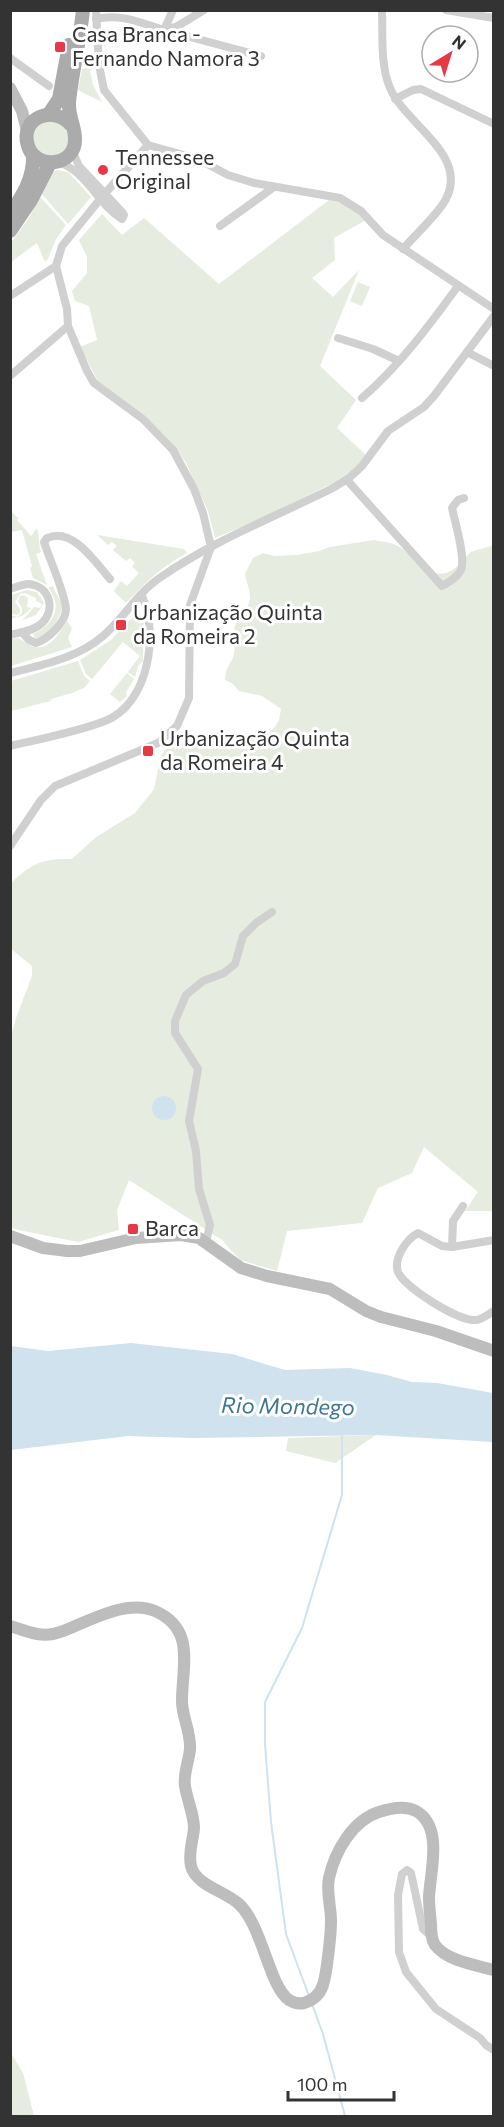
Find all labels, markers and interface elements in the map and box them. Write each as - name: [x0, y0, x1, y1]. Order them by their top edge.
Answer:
- place label: Casa Branca - Fernando Namora 3: [72, 21, 260, 70]
- north arrow: [420, 24, 480, 84]
- text: N: [449, 31, 470, 53]
- marker: Casa Branca - Fernando Namora 3: [53, 40, 67, 54]
- place label: Tennessee Original: [115, 144, 214, 193]
- marker: Tennessee Original: [96, 163, 110, 177]
- place label: Urbanização Quinta da Romeira 2: [133, 599, 323, 648]
- marker: Urbanização Quinta da Romeira 2: [114, 618, 128, 632]
- place label: Urbanização Quinta da Romeira 4: [160, 725, 350, 774]
- marker: Urbanização Quinta da Romeira 4: [141, 744, 155, 758]
- place label: Barca: [145, 1215, 199, 1240]
- marker: Barca: [126, 1222, 140, 1236]
- water label: Rio Mondego: [221, 1391, 355, 1420]
- scale bar: [288, 2064, 394, 2102]
- text: 100 m: [297, 2073, 347, 2095]

